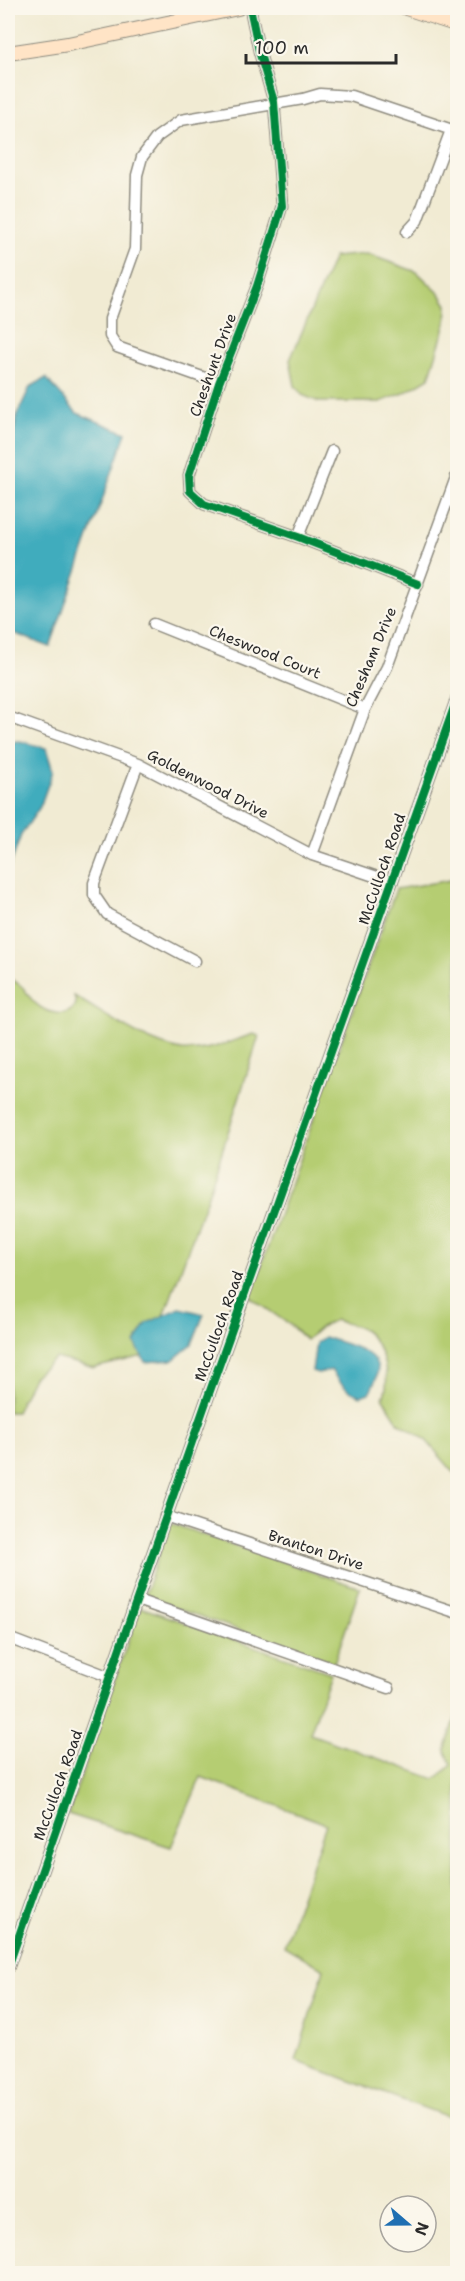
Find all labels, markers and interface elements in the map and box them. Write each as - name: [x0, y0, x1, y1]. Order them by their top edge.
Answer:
- scale bar: [246, 27, 396, 65]
- text: 100 m: [255, 36, 309, 60]
- street label: Cheshunt Drive: [185, 310, 241, 420]
- street label: Chesham Drive: [341, 604, 401, 710]
- street label: Cheswood Court: [206, 620, 324, 684]
- street label: Goldenwood Drive: [144, 745, 272, 823]
- street label: McCulloch Road: [354, 810, 411, 927]
- street label: McCulloch Road: [190, 1267, 248, 1384]
- street label: Branton Drive: [266, 1525, 366, 1575]
- street label: McCulloch Road: [29, 1726, 87, 1843]
- north arrow: [378, 2194, 438, 2254]
- text: N: [410, 2219, 434, 2239]

